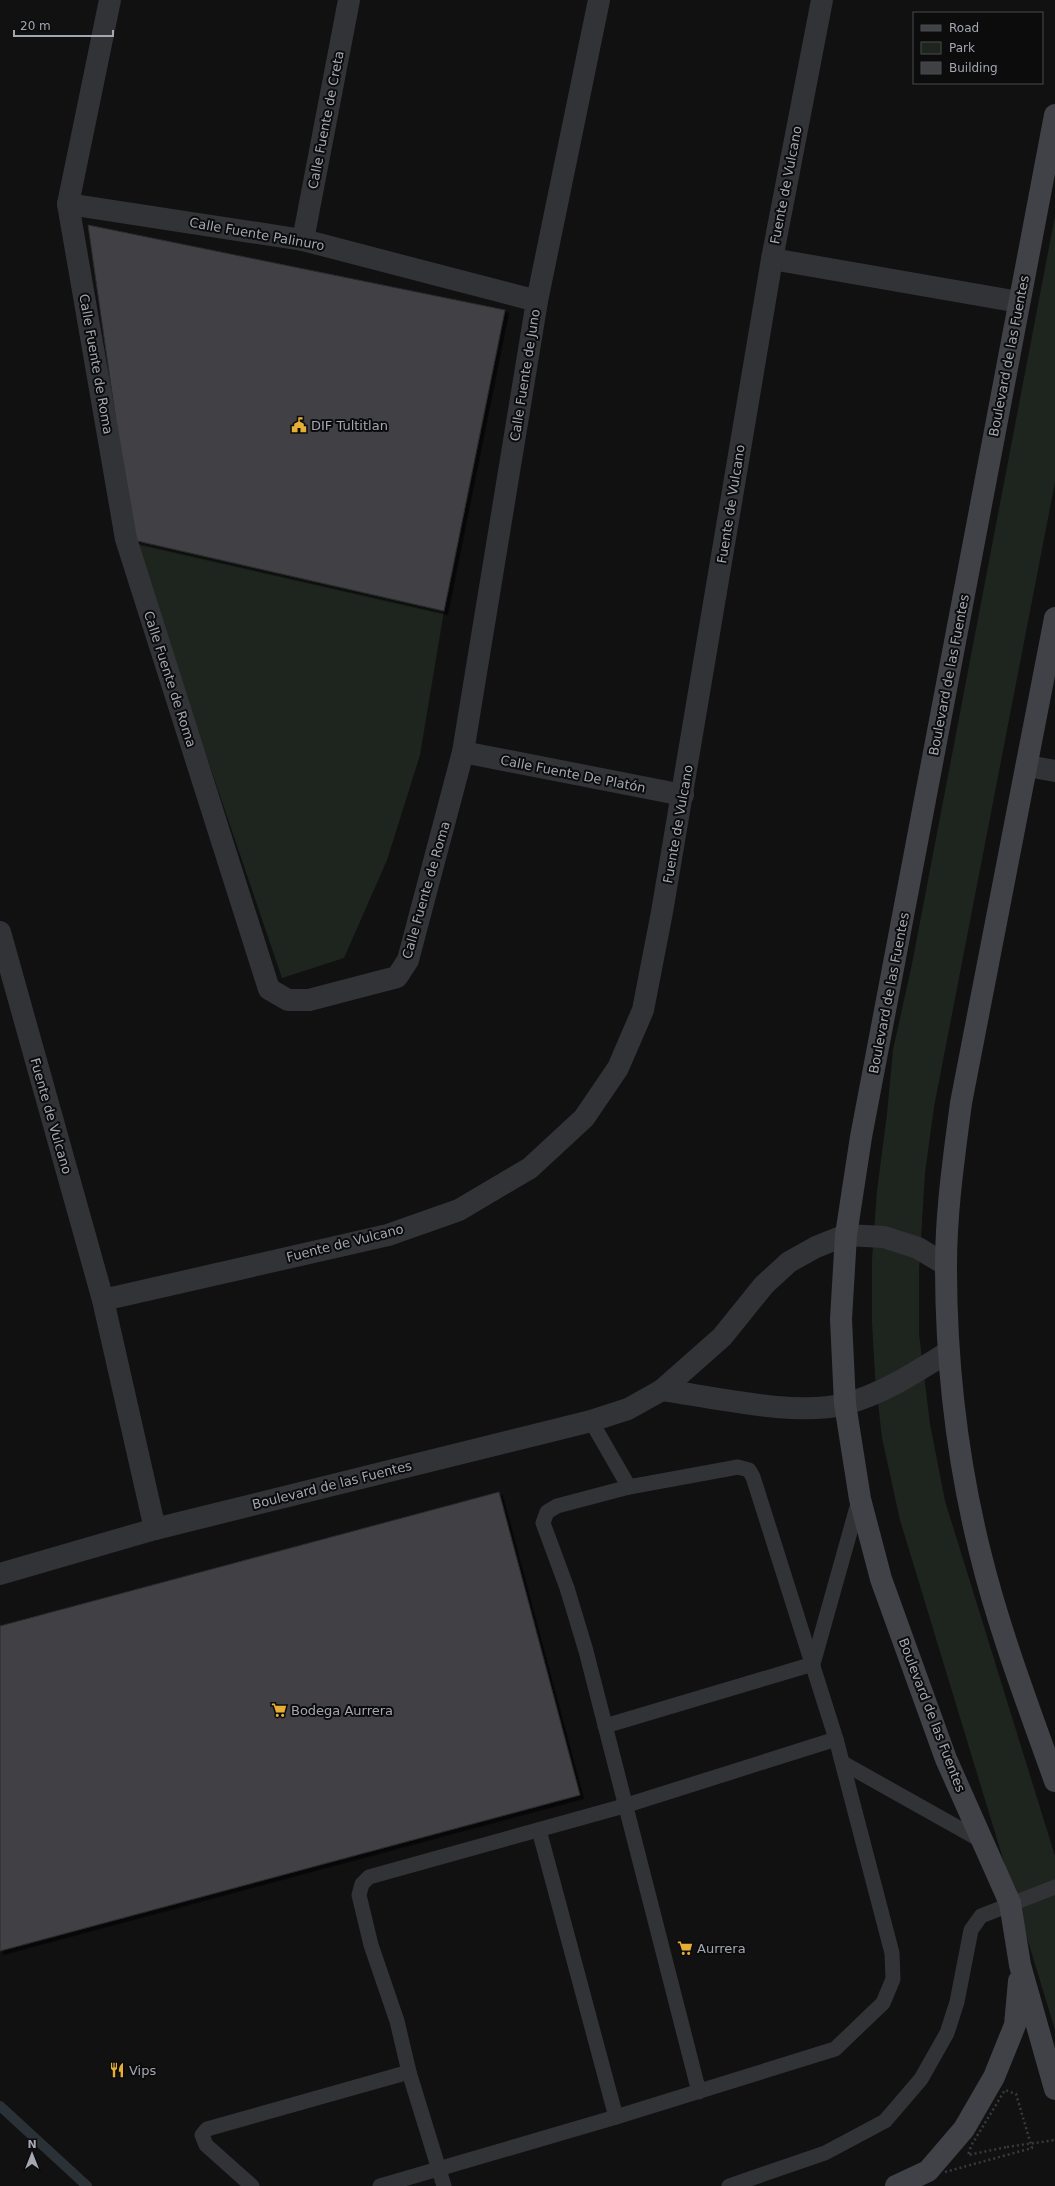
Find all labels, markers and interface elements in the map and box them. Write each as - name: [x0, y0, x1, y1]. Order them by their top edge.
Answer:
- scale bar: [14, 12, 113, 38]
- legend: [913, 12, 1043, 84]
- text: 20 m: [20, 19, 51, 33]
- text: Road: [949, 21, 979, 35]
- text: Park: [949, 41, 975, 55]
- street label: Calle Fuente de Creta: [305, 50, 347, 190]
- text: Building: [949, 61, 998, 75]
- street label: Fuente de Vulcano: [767, 125, 805, 245]
- street label: Calle Fuente Palinuro: [188, 215, 326, 253]
- street label: Boulevard de las Fuentes: [986, 274, 1032, 438]
- street label: Calle Fuente de Roma: [76, 293, 116, 435]
- street label: Calle Fuente de Juno: [507, 308, 543, 442]
- public building icon: DIF Tultitlan: [290, 416, 308, 434]
- place label: DIF Tultitlan: [311, 418, 388, 433]
- street label: Fuente de Vulcano: [714, 444, 748, 564]
- street label: Boulevard de las Fuentes: [926, 593, 972, 757]
- street label: Calle Fuente de Roma: [141, 609, 199, 749]
- street label: Calle Fuente De Platón: [499, 753, 647, 795]
- street label: Fuente de Vulcano: [660, 764, 696, 884]
- street label: Calle Fuente de Roma: [399, 820, 453, 960]
- street label: Boulevard de las Fuentes: [866, 911, 912, 1075]
- street label: Fuente de Vulcano: [27, 1056, 75, 1176]
- street label: Fuente de Vulcano: [285, 1221, 405, 1265]
- street label: Boulevard de las Fuentes: [251, 1458, 414, 1512]
- street label: Boulevard de las Fuentes: [896, 1636, 968, 1794]
- supermarket icon: Bodega Aurrera: [270, 1701, 288, 1719]
- place label: Bodega Aurrera: [291, 1703, 393, 1718]
- supermarket icon: Aurrera: [676, 1939, 694, 1957]
- place label: Aurrera: [697, 1941, 746, 1956]
- restaurant icon: Vips: [108, 2061, 126, 2079]
- place label: Vips: [129, 2063, 156, 2078]
- north arrow: [12, 2134, 52, 2174]
- text: N: [27, 2138, 37, 2151]

